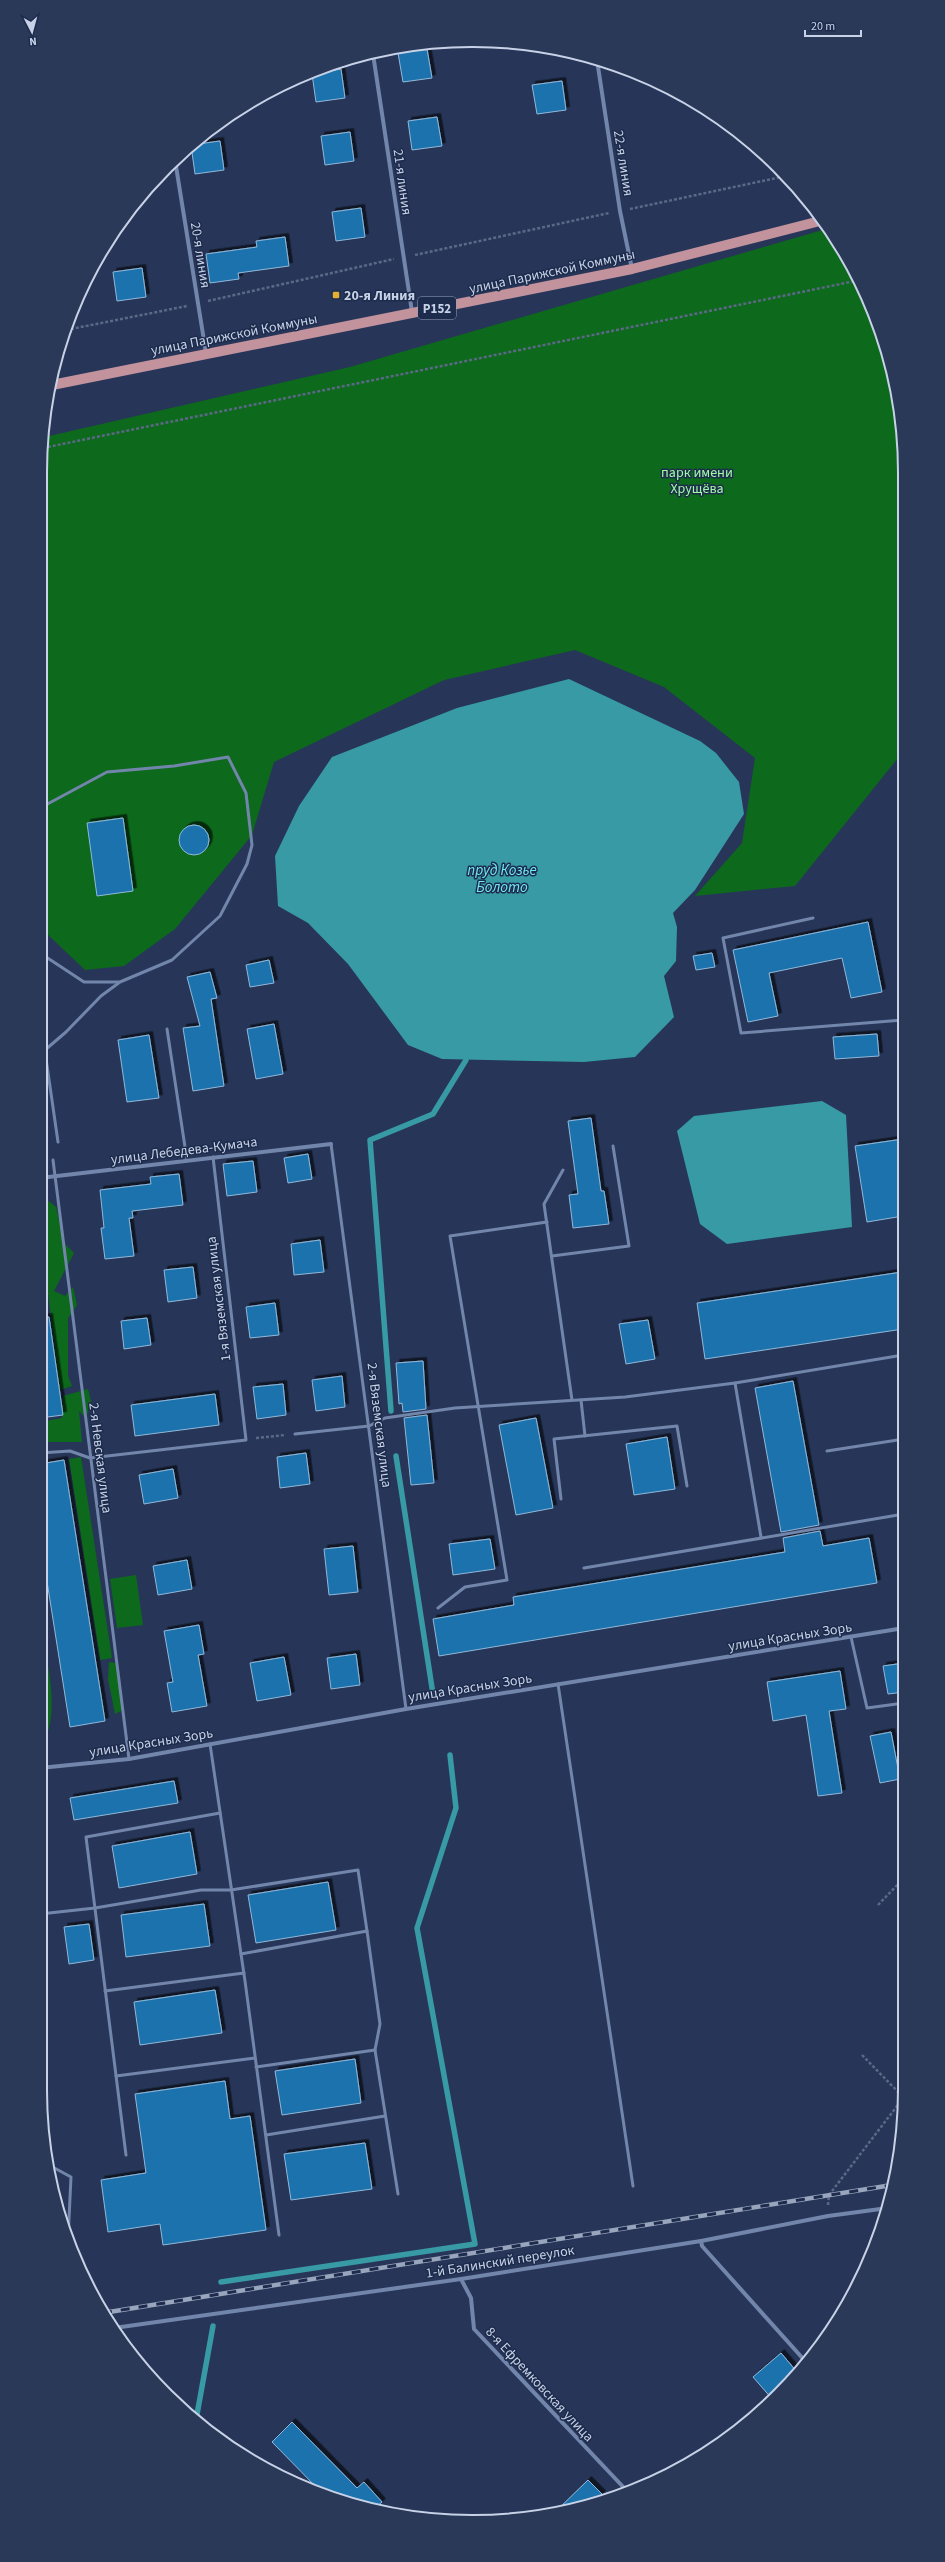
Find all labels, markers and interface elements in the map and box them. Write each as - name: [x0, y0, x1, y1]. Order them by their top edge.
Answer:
- north arrow: [12, 12, 52, 52]
- scale bar: [805, 12, 861, 38]
- text: 20 m: [811, 18, 835, 35]
- text: N: [29, 34, 37, 49]
- street label: 22-я линия: [608, 129, 638, 198]
- street label: 21-я линия: [387, 148, 417, 216]
- street label: 20-я линия: [185, 221, 215, 290]
- street label: улица Парижской Коммуны: [467, 245, 637, 299]
- place label: 20-я Линия: [344, 286, 415, 306]
- marker: 20-я Линия: [331, 290, 341, 300]
- road number: Р152: [418, 297, 456, 319]
- street label: улица Парижской Коммуны: [149, 309, 319, 361]
- park label: парк имени Хрущёва: [661, 463, 733, 499]
- water label: пруд Козье Болото: [467, 860, 537, 898]
- street label: улица Лебедева-Кумача: [110, 1132, 258, 1170]
- street label: 1-я Вяземская улица: [201, 1235, 237, 1362]
- street label: 2-я Вяземская улица: [361, 1362, 397, 1489]
- street label: 2-я Невская улица: [83, 1402, 117, 1515]
- street label: улица Красных Зорь: [727, 1617, 854, 1657]
- street label: улица Красных Зорь: [407, 1668, 534, 1708]
- street label: улица Красных Зорь: [88, 1723, 215, 1763]
- street label: 1-й Балинский переулок: [424, 2240, 576, 2284]
- street label: 8-я Ефремковская улица: [481, 2323, 598, 2447]

